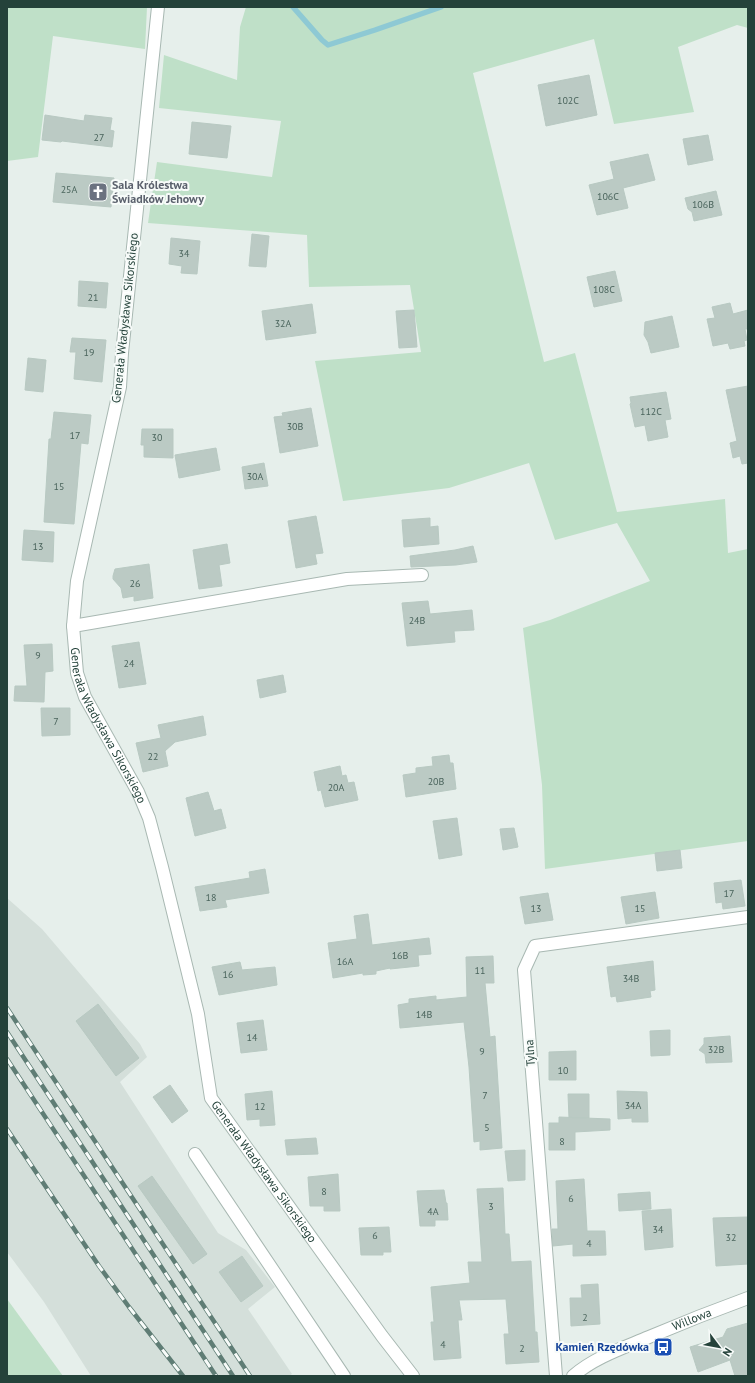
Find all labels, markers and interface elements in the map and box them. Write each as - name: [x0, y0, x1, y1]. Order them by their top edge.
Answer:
- house number: 102C: [557, 94, 579, 107]
- house number: 27: [94, 131, 104, 144]
- place label: Sala Królestwa Świadków Jehowy: [112, 177, 204, 206]
- church icon: Sala Królestwa Świadków Jehowy: [87, 181, 109, 203]
- house number: 25A: [61, 183, 78, 196]
- house number: 106C: [597, 190, 619, 203]
- house number: 106B: [692, 198, 714, 211]
- street label: Generała Władysława Sikorskiego: [108, 232, 141, 404]
- house number: 34: [179, 247, 190, 260]
- house number: 108C: [593, 283, 615, 296]
- house number: 21: [88, 291, 98, 304]
- house number: 32A: [275, 317, 292, 330]
- house number: 19: [84, 346, 94, 359]
- house number: 112C: [640, 405, 662, 418]
- house number: 30B: [287, 420, 304, 433]
- house number: 17: [70, 429, 80, 442]
- house number: 30: [152, 431, 163, 444]
- house number: 30A: [247, 470, 264, 483]
- house number: 15: [54, 480, 64, 493]
- house number: 13: [33, 540, 43, 553]
- house number: 26: [130, 577, 140, 590]
- house number: 24B: [409, 614, 426, 627]
- street label: Generała Władysława Sikorskiego: [68, 647, 150, 805]
- house number: 9: [35, 649, 41, 662]
- house number: 24: [124, 657, 135, 670]
- house number: 7: [53, 715, 59, 728]
- house number: 22: [148, 750, 158, 763]
- house number: 20B: [428, 775, 445, 788]
- house number: 20A: [328, 781, 345, 794]
- house number: 17: [724, 887, 734, 900]
- house number: 18: [206, 891, 216, 904]
- house number: 13: [531, 902, 541, 915]
- house number: 15: [635, 902, 645, 915]
- house number: 16B: [392, 949, 409, 962]
- house number: 16A: [337, 955, 354, 968]
- house number: 11: [475, 964, 485, 977]
- house number: 16: [223, 968, 233, 981]
- house number: 34B: [623, 972, 640, 985]
- house number: 14B: [416, 1008, 433, 1021]
- house number: 14: [247, 1031, 258, 1044]
- street label: Tylna: [521, 1039, 538, 1067]
- house number: 32B: [708, 1043, 725, 1056]
- house number: 9: [479, 1045, 485, 1058]
- house number: 10: [558, 1064, 569, 1077]
- house number: 7: [482, 1089, 488, 1102]
- street label: Generała Władysława Sikorskiego: [208, 1097, 320, 1245]
- house number: 34A: [625, 1099, 642, 1112]
- house number: 12: [255, 1100, 265, 1113]
- house number: 5: [484, 1121, 490, 1134]
- house number: 8: [559, 1135, 565, 1148]
- house number: 8: [321, 1185, 327, 1198]
- house number: 6: [568, 1192, 574, 1205]
- house number: 3: [488, 1200, 494, 1213]
- house number: 4A: [427, 1205, 439, 1218]
- house number: 34: [653, 1223, 664, 1236]
- house number: 6: [372, 1229, 378, 1242]
- house number: 32: [726, 1231, 736, 1244]
- house number: 4: [586, 1237, 592, 1250]
- street label: Willowa: [670, 1304, 714, 1334]
- house number: 2: [582, 1311, 588, 1324]
- north arrow: [699, 1327, 739, 1367]
- bus stop icon: Kamień Rzędówka: [652, 1336, 674, 1358]
- house number: 4: [440, 1338, 446, 1351]
- place label: Kamień Rzędówka: [555, 1339, 649, 1354]
- house number: 2: [519, 1342, 525, 1355]
- text: N: [720, 1346, 735, 1359]

